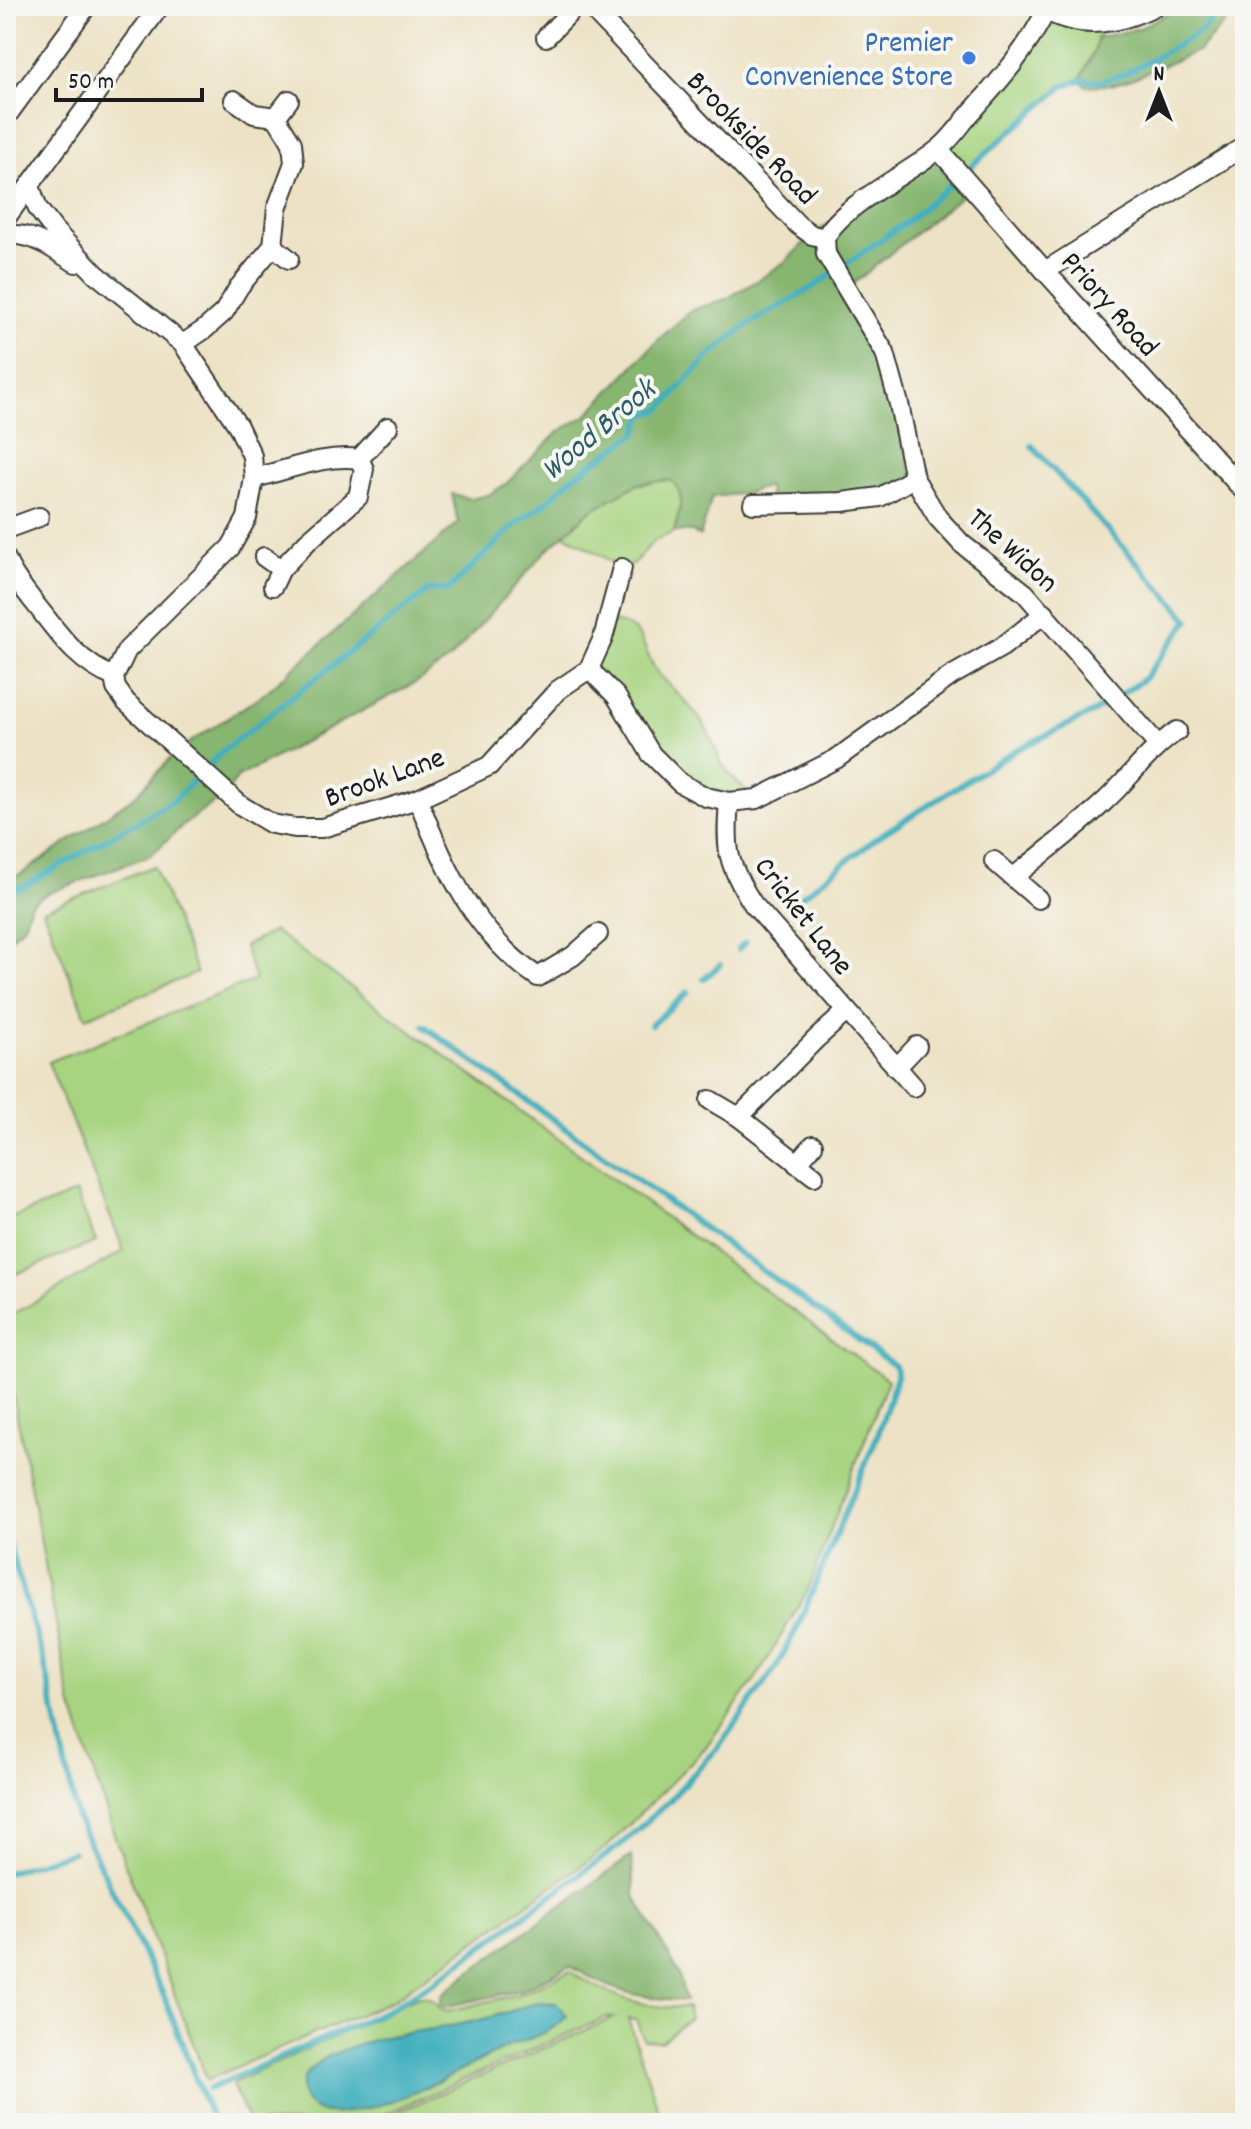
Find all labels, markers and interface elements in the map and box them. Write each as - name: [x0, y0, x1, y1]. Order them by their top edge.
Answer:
- place label: Premier Convenience Store: [745, 24, 953, 101]
- marker: Premier Convenience Store: [960, 49, 978, 67]
- scale bar: [56, 52, 202, 102]
- north arrow: [1119, 52, 1199, 132]
- text: N: [1154, 60, 1165, 91]
- street label: Brookside Road: [674, 63, 825, 217]
- text: 50 m: [68, 66, 114, 100]
- street label: Priory Road: [1048, 243, 1167, 369]
- water label: Wood Brook: [533, 368, 670, 494]
- street label: The Widon: [956, 500, 1066, 605]
- street label: Brook Lane: [320, 739, 451, 822]
- street label: Cricket Lane: [741, 849, 862, 986]

